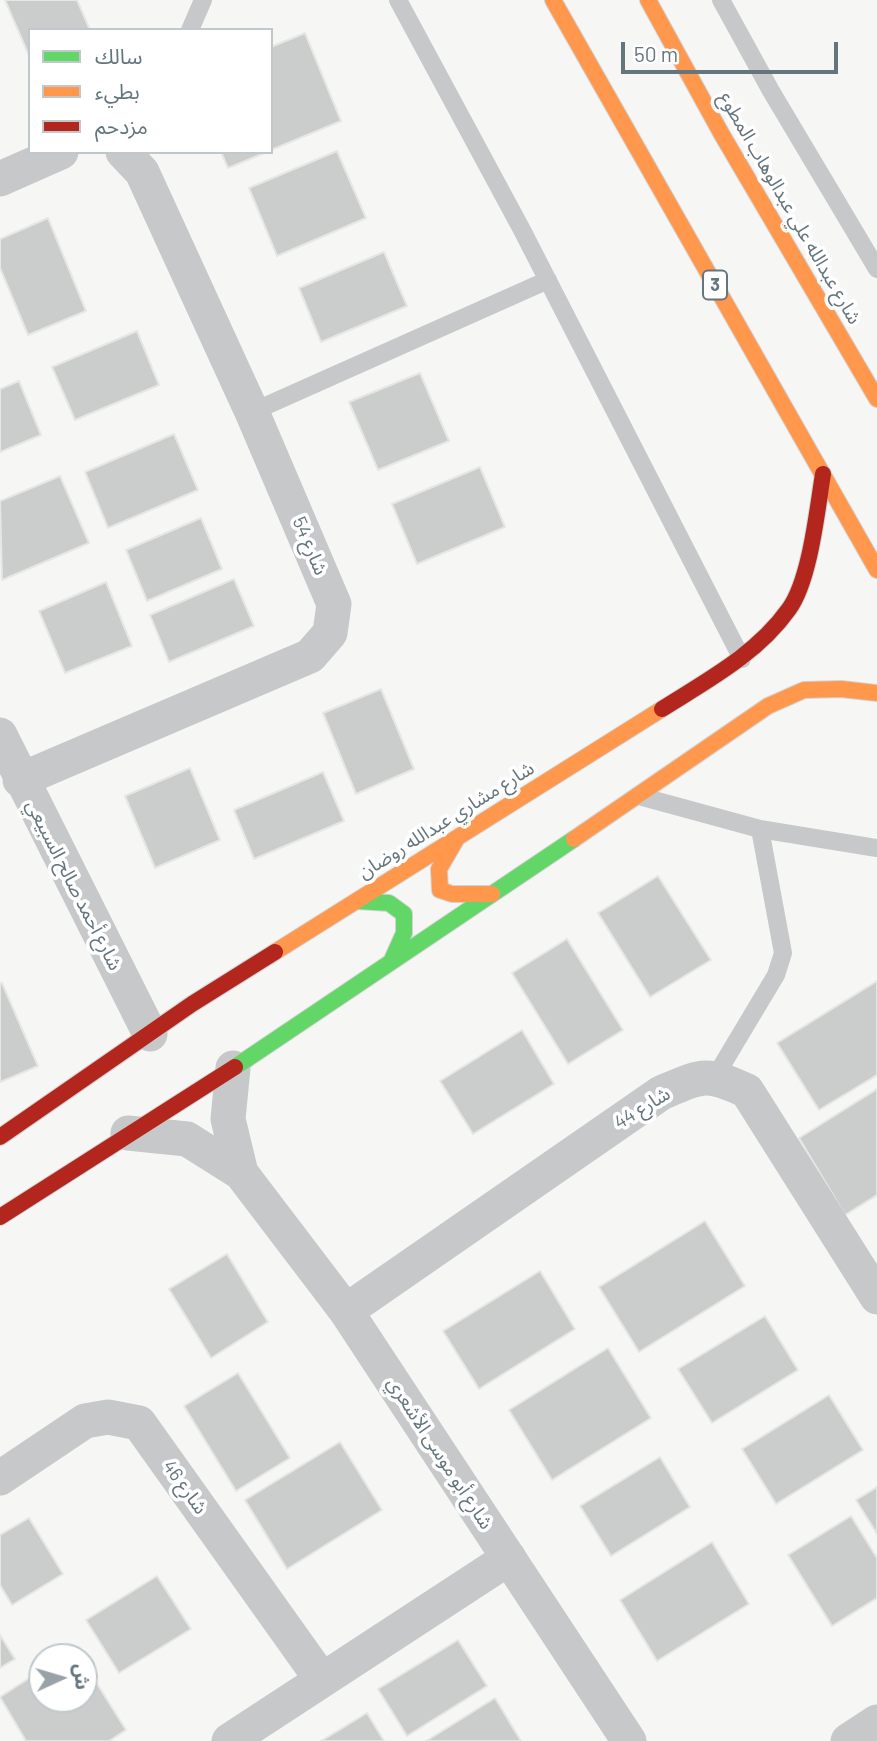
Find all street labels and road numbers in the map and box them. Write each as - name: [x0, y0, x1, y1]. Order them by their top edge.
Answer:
- street label: شارع عبدالله علي عبدالوهاب المطوع: [714, 88, 866, 328]
- road number: 3: [703, 270, 727, 300]
- street label: شارع 54: [288, 513, 332, 579]
- street label: شارع مشاري عبدالله روضان: [354, 756, 538, 884]
- street label: شارع أحمد صالح السبيعي: [21, 796, 127, 974]
- street label: شارع 44: [610, 1082, 674, 1134]
- street label: شارع أبو موسى الأشعري: [382, 1373, 498, 1533]
- street label: شارع 46: [158, 1456, 212, 1518]

